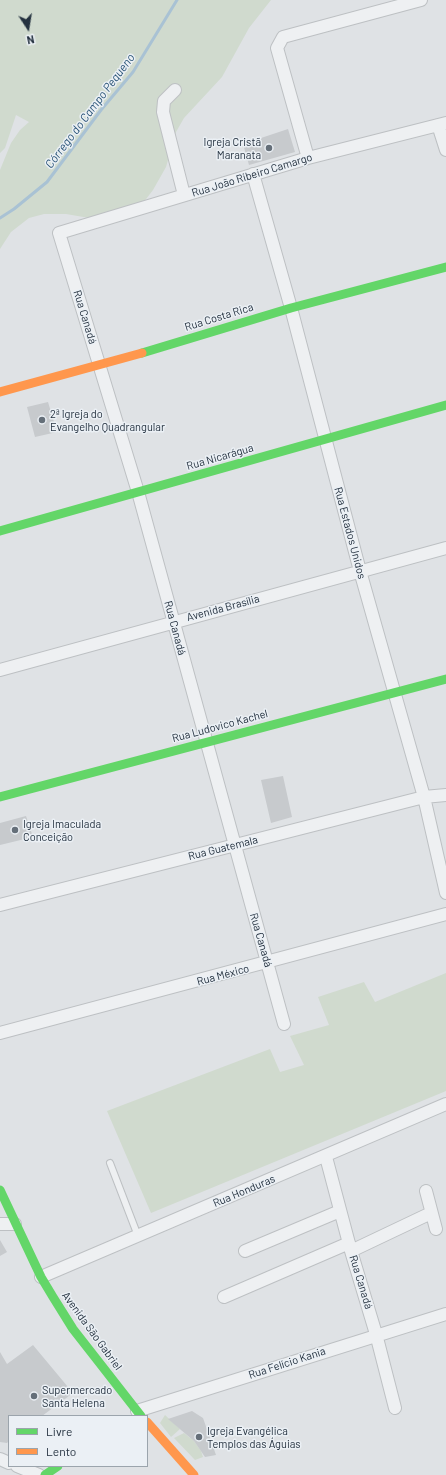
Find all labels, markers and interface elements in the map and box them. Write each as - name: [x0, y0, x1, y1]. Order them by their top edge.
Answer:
- north arrow: [8, 8, 48, 48]
- text: N: [26, 33, 36, 47]
- water label: Córrego do Campo Pequeno: [42, 51, 138, 171]
- place label: Igreja Cristã Maranata: [204, 135, 261, 161]
- marker: Igreja Cristã Maranata: [264, 143, 274, 153]
- street label: Rua João Ribeiro Camargo: [190, 150, 314, 200]
- street label: Rua Canadá: [71, 288, 99, 346]
- street label: Rua Costa Rica: [183, 300, 255, 334]
- place label: 2ª Igreja do Evangelho Quadrangular: [50, 407, 165, 433]
- marker: 2ª Igreja do Evangelho Quadrangular: [37, 415, 47, 425]
- street label: Rua Nicarágua: [185, 441, 255, 473]
- street label: Rua Estados Unidos: [331, 486, 369, 580]
- street label: Avenida Brasília: [185, 592, 261, 624]
- street label: Rua Canadá: [161, 599, 189, 657]
- street label: Rua Ludovico Kachel: [171, 707, 269, 745]
- place label: Igreja Imaculada Conceição: [23, 817, 101, 843]
- marker: Igreja Imaculada Conceição: [10, 825, 20, 835]
- street label: Rua Guatemala: [187, 833, 259, 863]
- street label: Rua Canadá: [247, 911, 275, 969]
- street label: Rua México: [195, 962, 251, 988]
- street label: Rua Honduras: [211, 1172, 277, 1210]
- street label: Rua Canadá: [347, 1253, 375, 1311]
- street label: Avenida São Gabriel: [59, 1289, 125, 1373]
- street label: Rua Felício Kania: [247, 1344, 327, 1382]
- place label: Supermercado Santa Helena: [42, 1383, 112, 1409]
- marker: Supermercado Santa Helena: [29, 1391, 39, 1401]
- legend: [8, 1415, 148, 1467]
- text: Livre: [46, 1424, 72, 1438]
- place label: Igreja Evangélica Templos das Águias: [207, 1424, 301, 1450]
- marker: Igreja Evangélica Templos das Águias: [194, 1432, 204, 1442]
- text: Lento: [46, 1444, 76, 1458]

